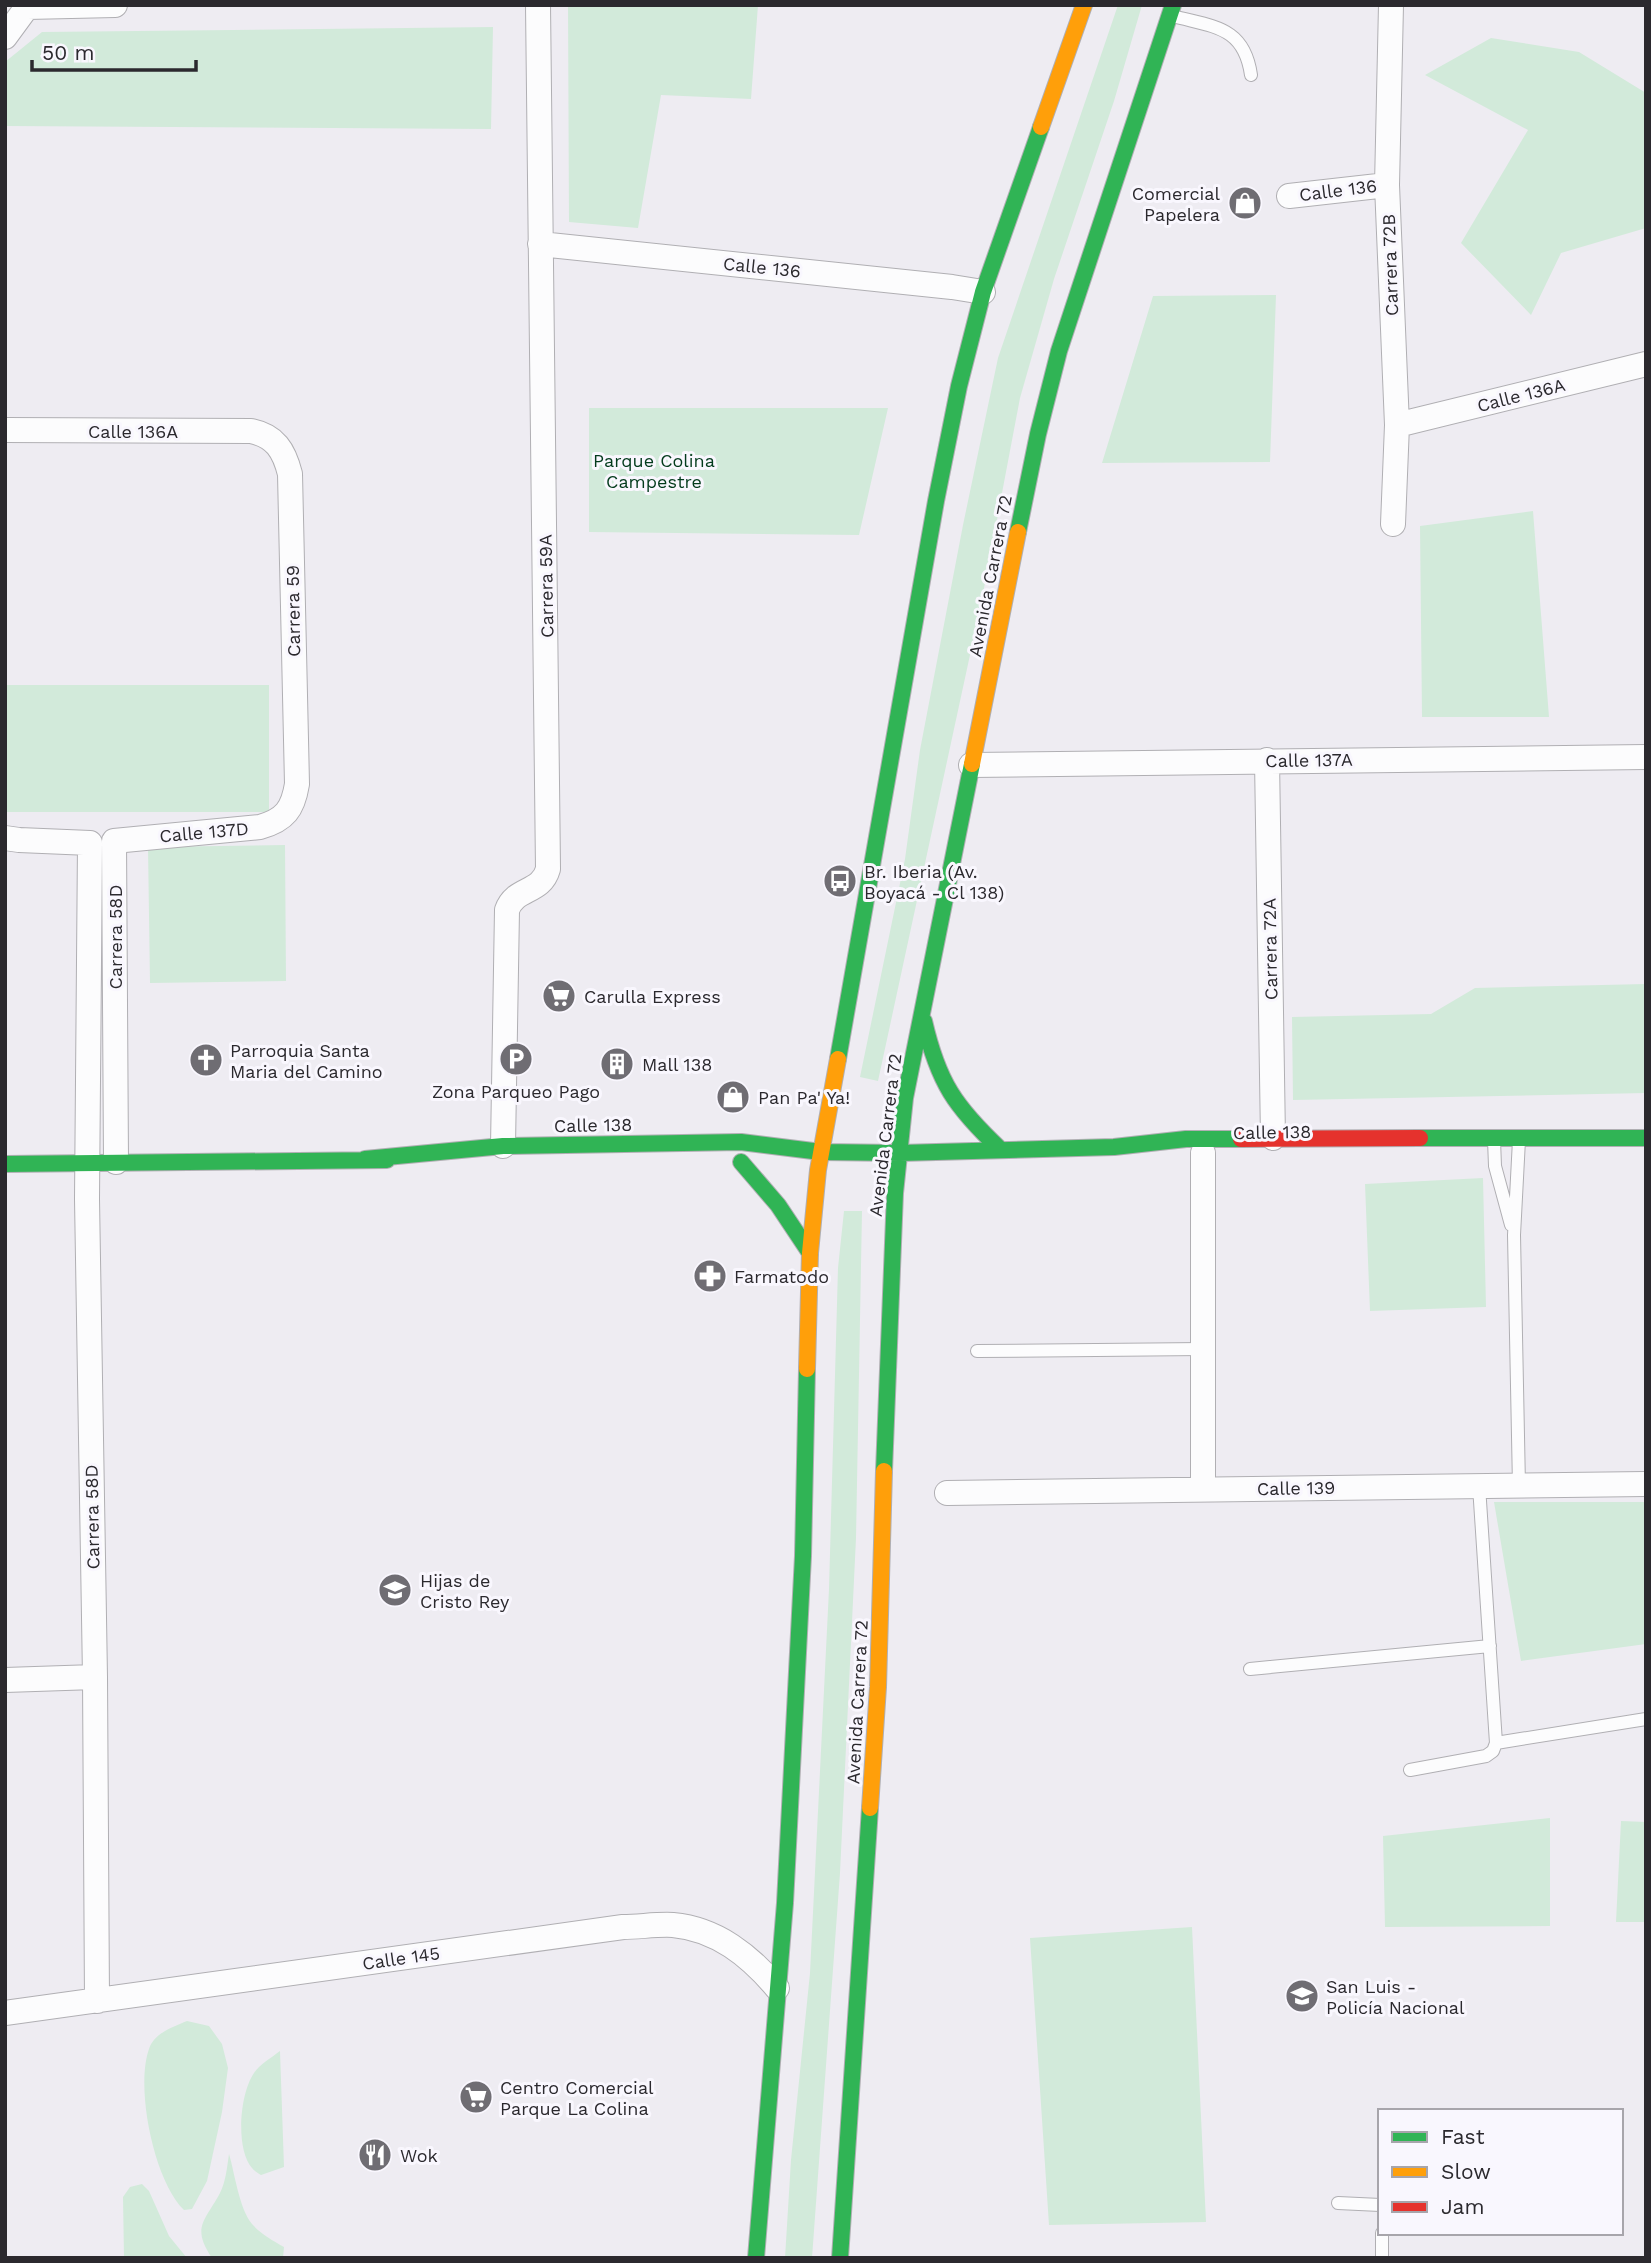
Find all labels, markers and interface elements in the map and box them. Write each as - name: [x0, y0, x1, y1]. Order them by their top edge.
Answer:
- scale bar: [32, 28, 196, 72]
- text: 50 m: [42, 40, 94, 65]
- street label: Calle 136: [1298, 175, 1378, 205]
- place label: Comercial Papelera: [1132, 183, 1220, 225]
- shop icon: Comercial Papelera: [1226, 184, 1264, 222]
- street label: Carrera 72B: [1378, 214, 1402, 316]
- street label: Calle 136: [722, 252, 802, 282]
- street label: Calle 136A: [1475, 374, 1567, 416]
- street label: Calle 136A: [88, 421, 178, 442]
- park label: Parque Colina Campestre: [593, 450, 715, 492]
- street label: Avenida Carrera 72: [964, 493, 1016, 659]
- street label: Carrera 59A: [535, 534, 557, 638]
- street label: Carrera 59: [282, 565, 304, 657]
- street label: Calle 137A: [1265, 749, 1353, 771]
- street label: Calle 137D: [158, 818, 250, 846]
- place label: Br. Iberia (Av. Boyacá - Cl 138): [864, 861, 1004, 903]
- bus stop icon: Br. Iberia (Av. Boyacá - Cl 138): [821, 862, 859, 900]
- street label: Carrera 58D: [105, 885, 126, 989]
- street label: Carrera 72A: [1259, 898, 1281, 1000]
- supermarket icon: Carulla Express: [540, 977, 578, 1015]
- place label: Carulla Express: [584, 986, 721, 1007]
- place label: Parroquia Santa Maria del Camino: [230, 1040, 383, 1082]
- parking icon: Zona Parqueo Pago: [497, 1040, 535, 1078]
- church icon: Parroquia Santa Maria del Camino: [187, 1041, 225, 1079]
- building icon: Mall 138: [598, 1045, 636, 1083]
- street label: Avenida Carrera 72: [865, 1052, 905, 1218]
- place label: Mall 138: [642, 1054, 712, 1075]
- shop icon: Pan Pa' Ya!: [714, 1078, 752, 1116]
- place label: Zona Parqueo Pago: [432, 1081, 600, 1102]
- place label: Pan Pa' Ya!: [758, 1087, 850, 1108]
- street label: Calle 138: [554, 1114, 632, 1136]
- street label: Calle 138: [1233, 1121, 1311, 1143]
- pharmacy icon: Farmatodo: [691, 1257, 729, 1295]
- place label: Farmatodo: [734, 1266, 829, 1287]
- street label: Carrera 58D: [81, 1464, 103, 1570]
- street label: Calle 139: [1257, 1477, 1335, 1499]
- place label: Hijas de Cristo Rey: [420, 1570, 510, 1612]
- school or university icon: Hijas de Cristo Rey: [376, 1571, 414, 1609]
- street label: Avenida Carrera 72: [842, 1619, 872, 1785]
- street label: Calle 145: [361, 1942, 441, 1974]
- place label: San Luis - Policía Nacional: [1326, 1976, 1465, 2018]
- school or university icon: San Luis - Policía Nacional: [1283, 1977, 1321, 2015]
- place label: Centro Comercial Parque La Colina: [500, 2077, 654, 2119]
- supermarket icon: Centro Comercial Parque La Colina: [457, 2078, 495, 2116]
- legend: [1378, 2109, 1623, 2235]
- text: Fast: [1441, 2124, 1485, 2149]
- restaurant icon: Wok: [356, 2136, 394, 2174]
- place label: Wok: [400, 2145, 438, 2166]
- text: Slow: [1441, 2159, 1491, 2184]
- text: Jam: [1441, 2194, 1484, 2219]

